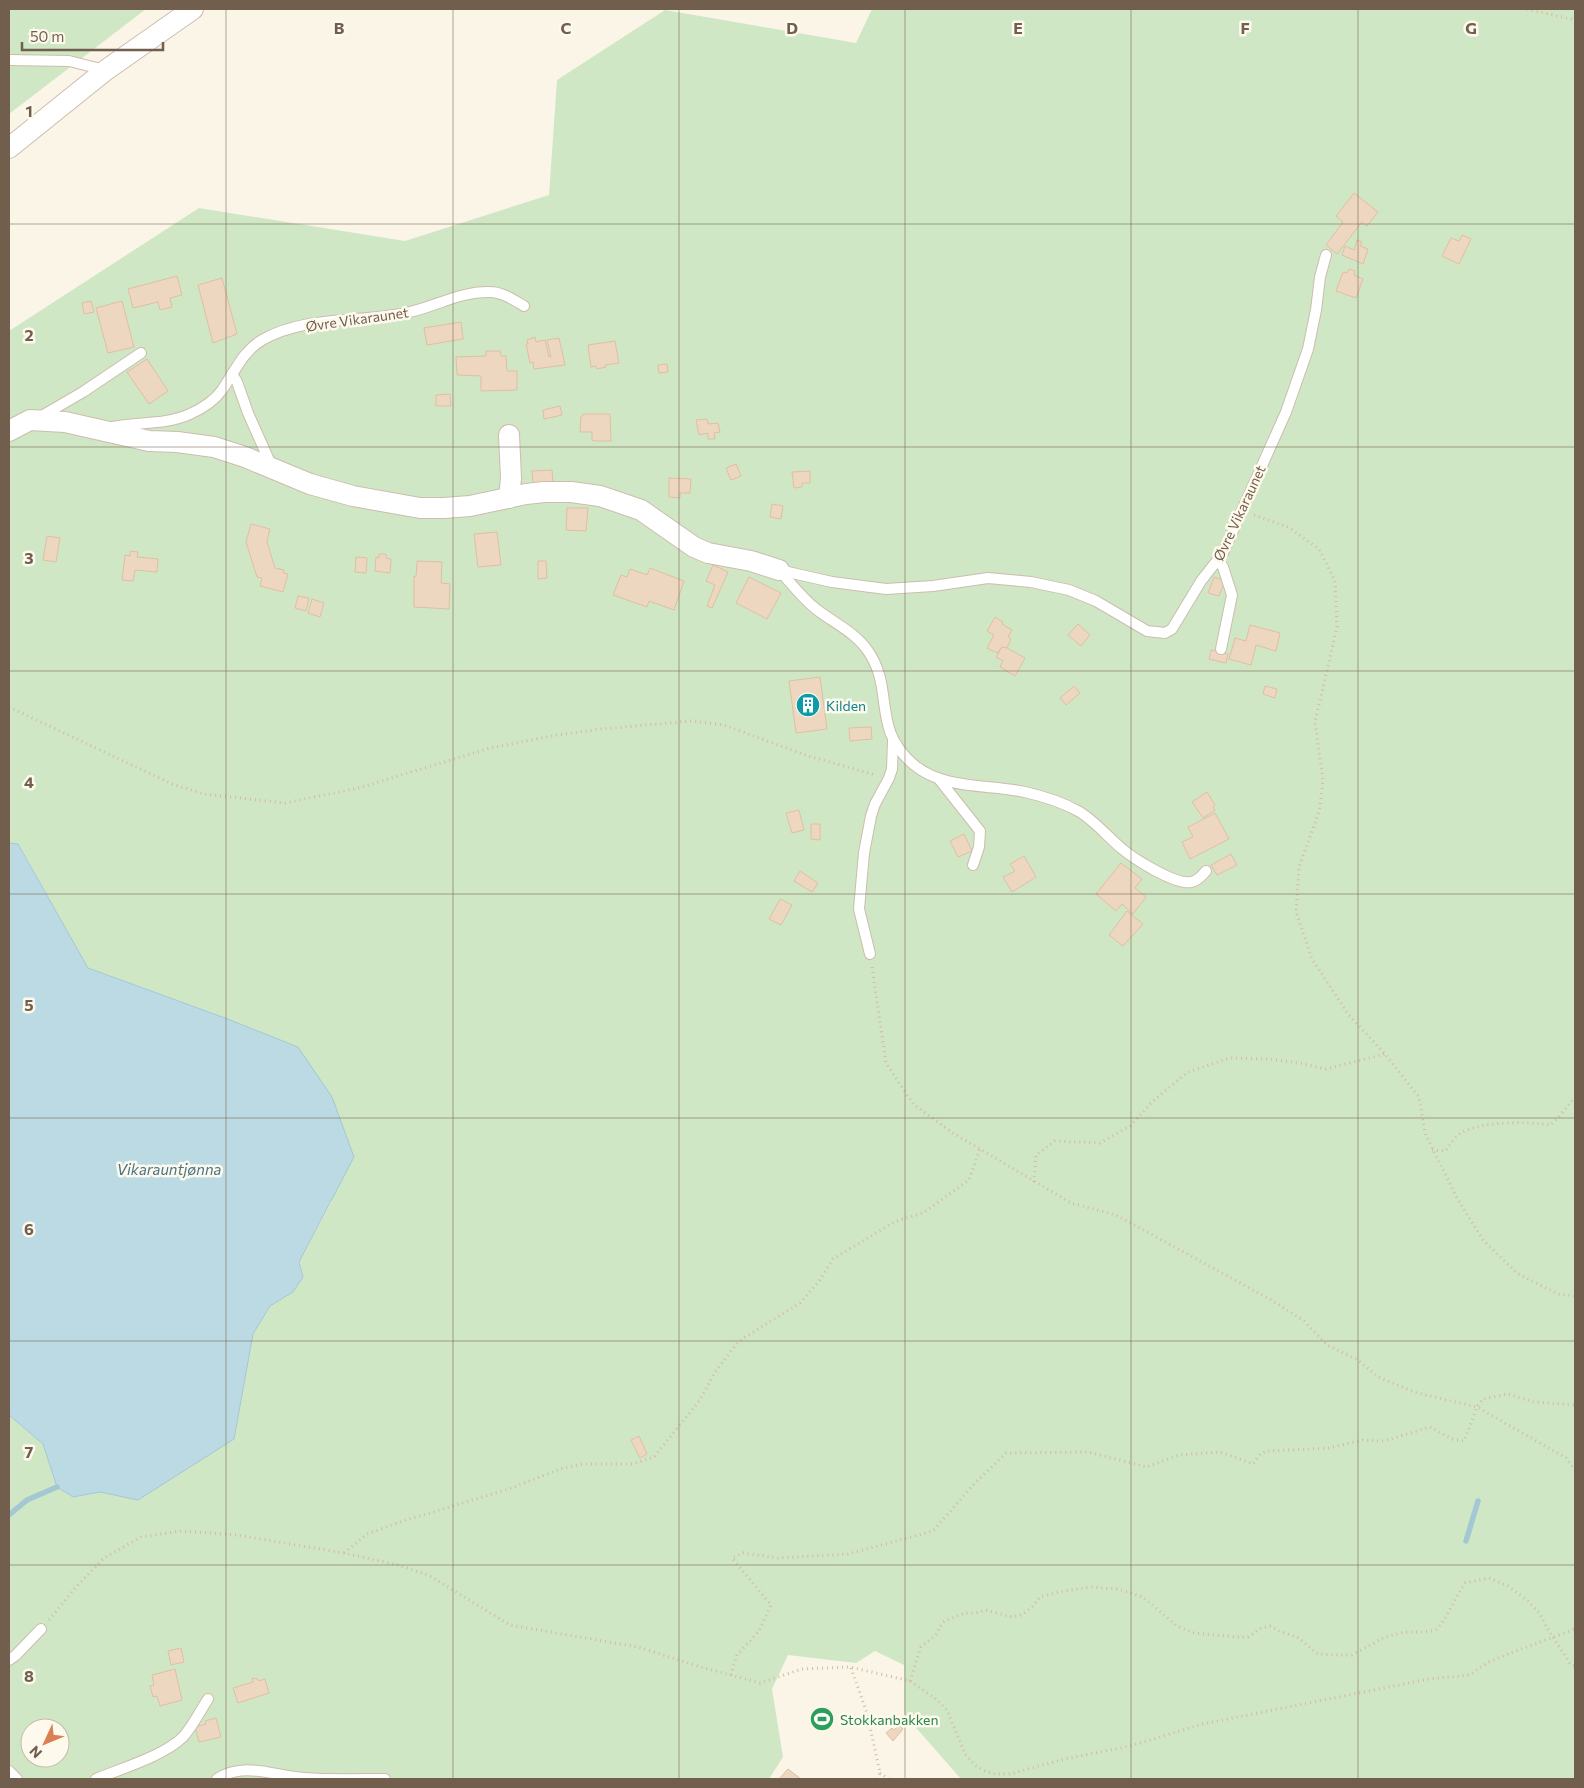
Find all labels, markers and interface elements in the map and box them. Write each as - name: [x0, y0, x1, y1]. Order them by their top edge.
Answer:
- text: B: [334, 18, 345, 37]
- text: C: [561, 18, 572, 37]
- text: D: [786, 18, 798, 37]
- text: E: [1013, 18, 1023, 37]
- text: F: [1240, 18, 1250, 37]
- text: G: [1465, 18, 1477, 37]
- scale bar: [22, 20, 164, 52]
- text: 50 m: [30, 27, 64, 45]
- text: 1: [25, 101, 33, 120]
- street label: Øvre Vikaraunet: [304, 303, 410, 335]
- text: 2: [24, 325, 34, 344]
- street label: Øvre Vikaraunet: [1209, 462, 1269, 564]
- text: 3: [24, 548, 34, 567]
- building icon: Kilden: [795, 692, 821, 718]
- place label: Kilden: [826, 697, 866, 714]
- text: 4: [24, 772, 34, 791]
- text: 5: [24, 995, 34, 1014]
- water label: Vikarauntjønna: [117, 1160, 222, 1178]
- text: 6: [24, 1219, 34, 1238]
- text: 7: [25, 1442, 34, 1461]
- text: 8: [24, 1666, 34, 1685]
- sports icon: Stokkanbakken: [809, 1706, 835, 1732]
- place label: Stokkanbakken: [840, 1711, 938, 1728]
- north arrow: [20, 1718, 70, 1768]
- text: N: [26, 1743, 45, 1762]

